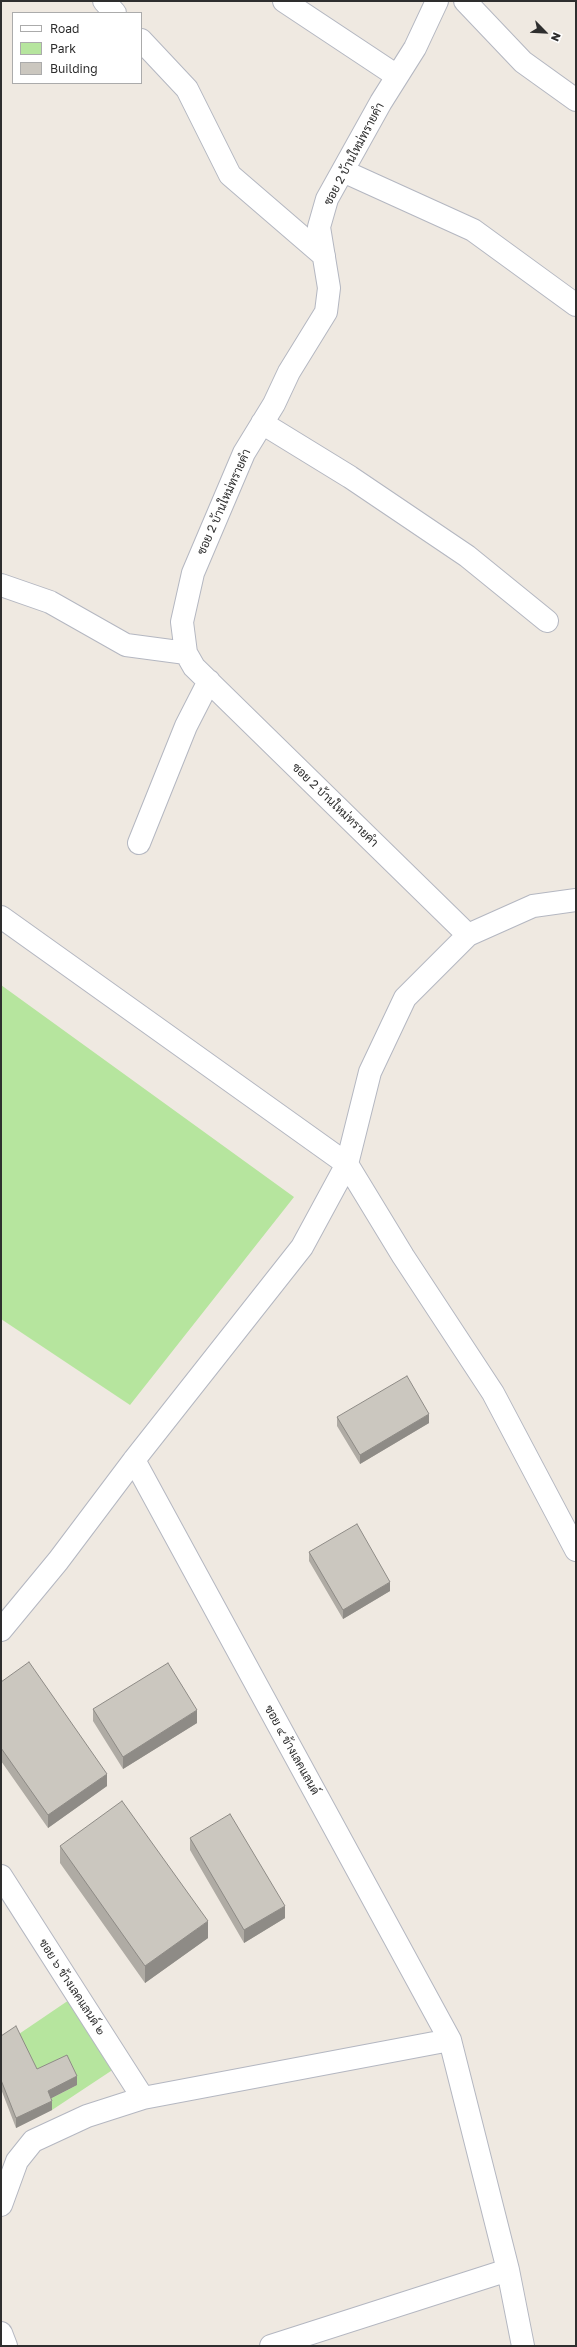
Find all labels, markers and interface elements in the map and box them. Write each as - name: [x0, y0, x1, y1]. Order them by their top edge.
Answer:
- legend: [12, 12, 142, 84]
- north arrow: [525, 12, 565, 52]
- text: Road: [50, 21, 79, 36]
- text: N: [549, 31, 564, 44]
- text: Park: [50, 41, 76, 56]
- text: Building: [50, 61, 98, 76]
- street label: ซอย 2 บ้านใหม่ทรายคำ: [321, 100, 387, 208]
- street label: ซอย 2 บ้านใหม่ทรายคำ: [194, 447, 254, 557]
- street label: ซอย 2 บ้านใหม่ทรายคำ: [289, 760, 381, 850]
- street label: ซอย ๔ ข้างเลคแลนด์: [261, 1703, 323, 1797]
- street label: ซอย ๖ ข้างเลคแลนด์ ๒: [36, 1936, 108, 2038]

